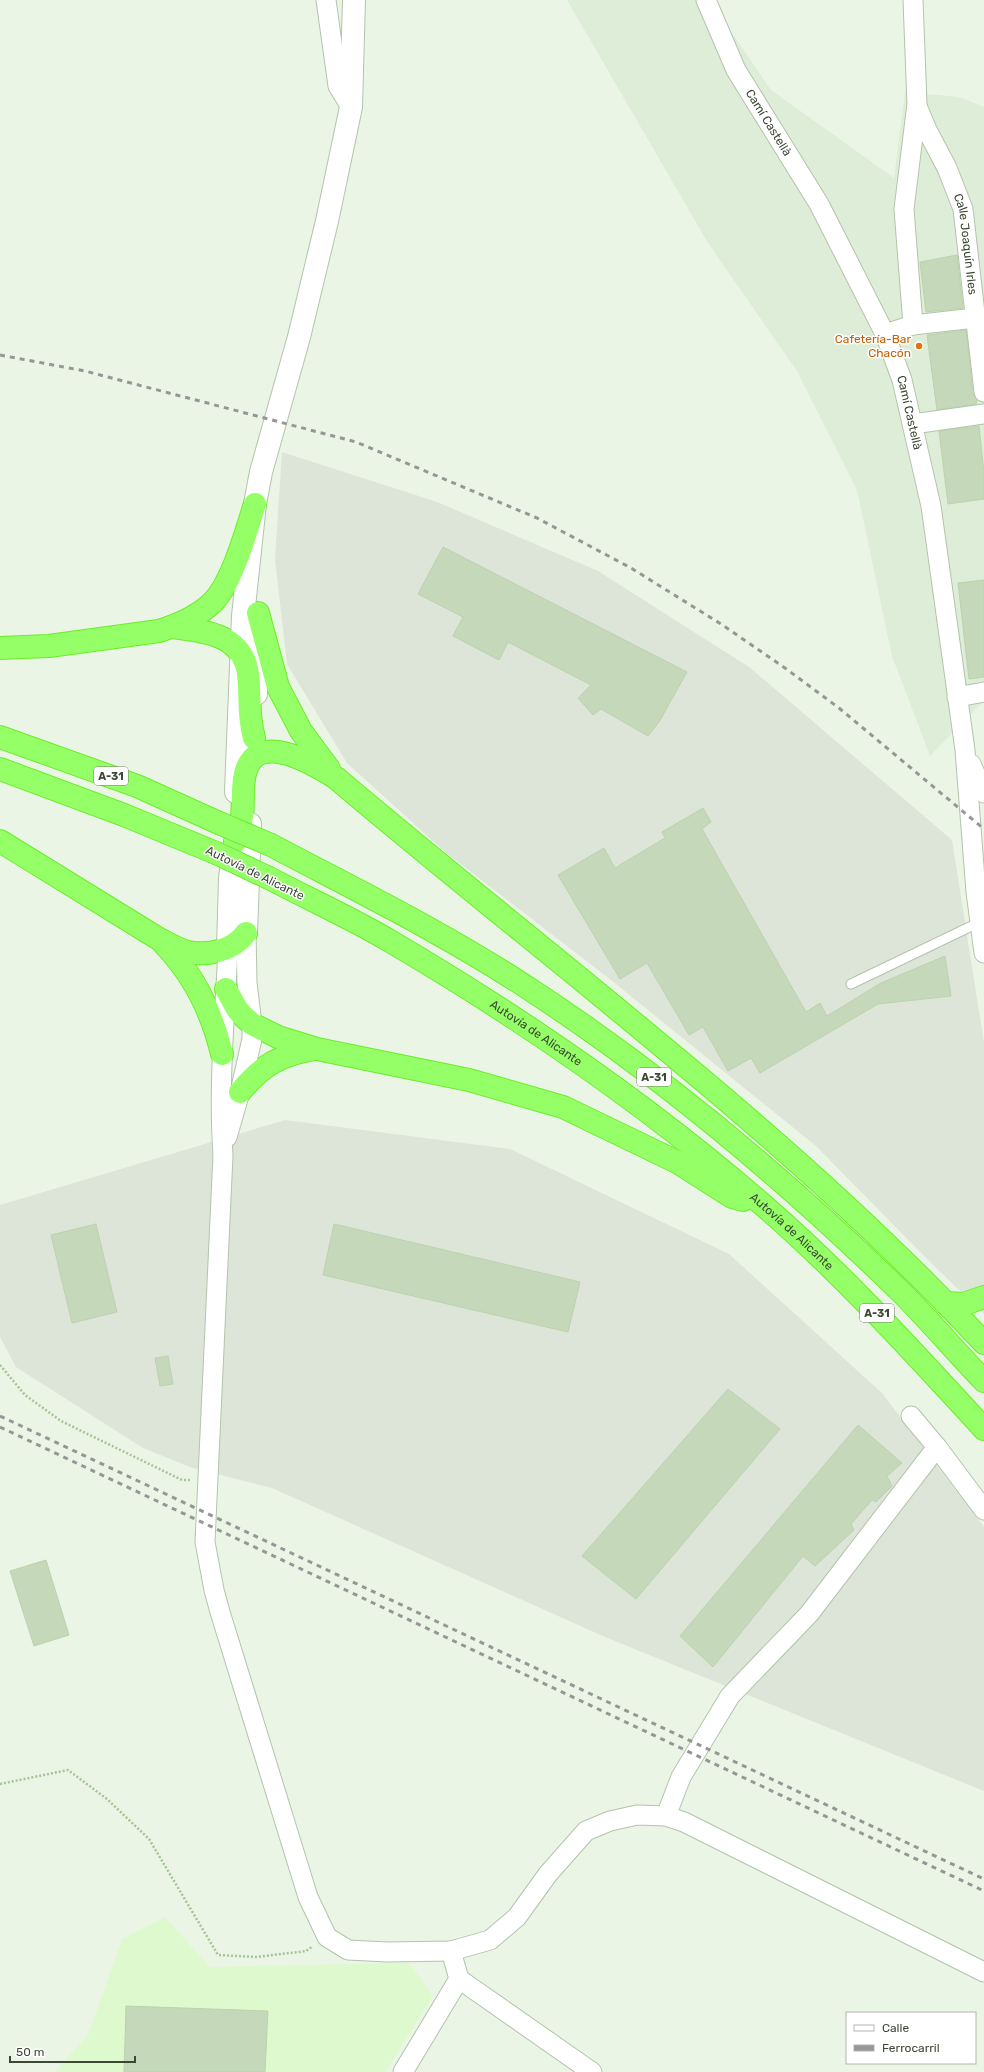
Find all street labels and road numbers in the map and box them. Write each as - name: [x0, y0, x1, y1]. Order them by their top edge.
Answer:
- street label: Camí Castellà: [743, 87, 794, 158]
- street label: Calle Joaquín Irles: [951, 191, 980, 296]
- street label: Camí Castellà: [894, 373, 925, 451]
- road number: A-31: [94, 767, 128, 785]
- street label: Autovía de Alicante: [203, 843, 307, 903]
- street label: Autovía de Alicante: [487, 997, 585, 1069]
- road number: A-31: [637, 1068, 671, 1086]
- street label: Autovía de Alicante: [747, 1190, 836, 1273]
- road number: A-31: [860, 1304, 894, 1322]

